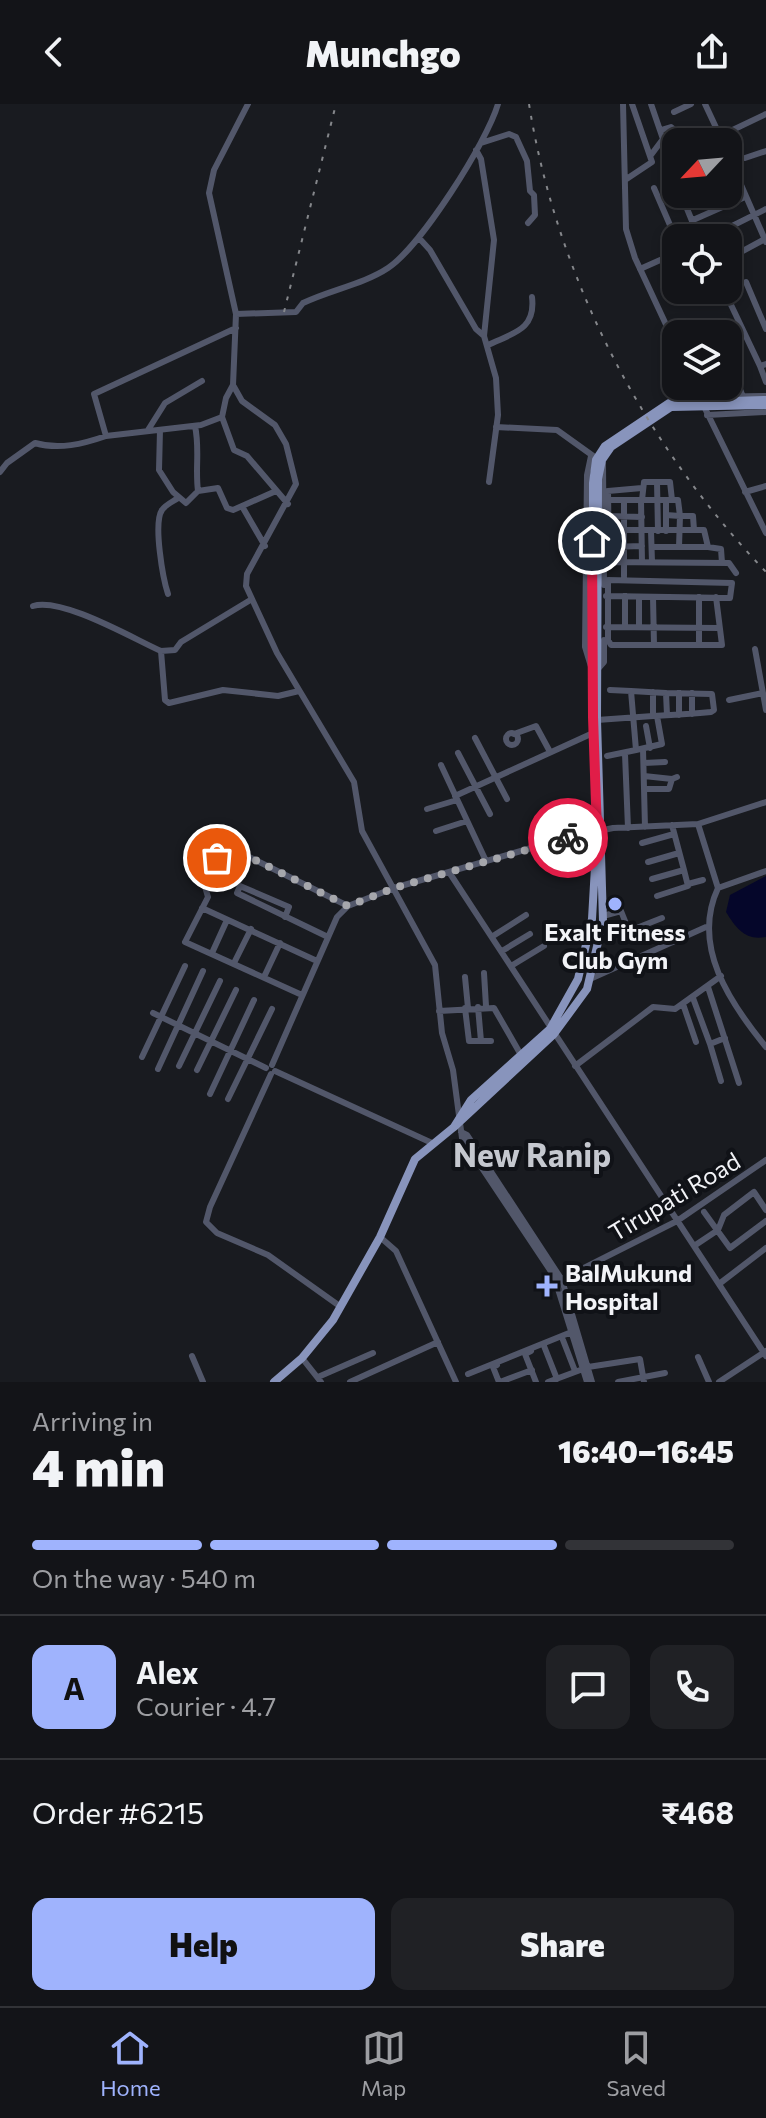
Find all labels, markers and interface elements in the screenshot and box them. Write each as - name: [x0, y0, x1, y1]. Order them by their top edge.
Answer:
- icon: back: [32, 30, 76, 74]
- text: Munchgo: [305, 30, 461, 74]
- icon: share: [690, 30, 734, 74]
- north arrow: [662, 128, 742, 208]
- map controls: [662, 128, 742, 400]
- button: locate: [662, 224, 742, 304]
- button: layers: [662, 320, 742, 400]
- pin: [558, 507, 626, 575]
- icon: home: [570, 519, 614, 563]
- courier: [528, 798, 608, 878]
- icon: bike: [546, 816, 590, 860]
- pin: [183, 824, 251, 892]
- icon: bag: [195, 836, 239, 880]
- marker: Exalt Fitness Club Gym: [606, 895, 624, 913]
- place label: Exalt Fitness Club Gym: [544, 917, 686, 974]
- district label: New Ranip: [453, 1134, 611, 1174]
- street label: Tirupati Road: [603, 1145, 745, 1247]
- place label: BalMukund Hospital: [565, 1258, 692, 1315]
- marker: BalMukund Hospital: [536, 1275, 558, 1297]
- text: Arriving in: [32, 1405, 153, 1436]
- text: 16:40–16:45: [558, 1432, 734, 1469]
- text: 4 min: [32, 1434, 165, 1498]
- text: On the way · 540 m: [32, 1562, 256, 1593]
- button: chat: [546, 1645, 630, 1729]
- button: phone: [650, 1645, 734, 1729]
- text: Alex: [136, 1653, 199, 1690]
- text: A: [63, 1669, 85, 1706]
- text: Courier · 4.7: [136, 1690, 276, 1721]
- text: Order #6215: [32, 1793, 204, 1830]
- text: ₹468: [661, 1793, 734, 1830]
- button: Help: [32, 1898, 375, 1990]
- button: Share: [391, 1898, 734, 1990]
- tab: Home: [100, 2026, 161, 2101]
- tab: Map: [361, 2026, 406, 2101]
- tab: Saved: [606, 2026, 666, 2101]

